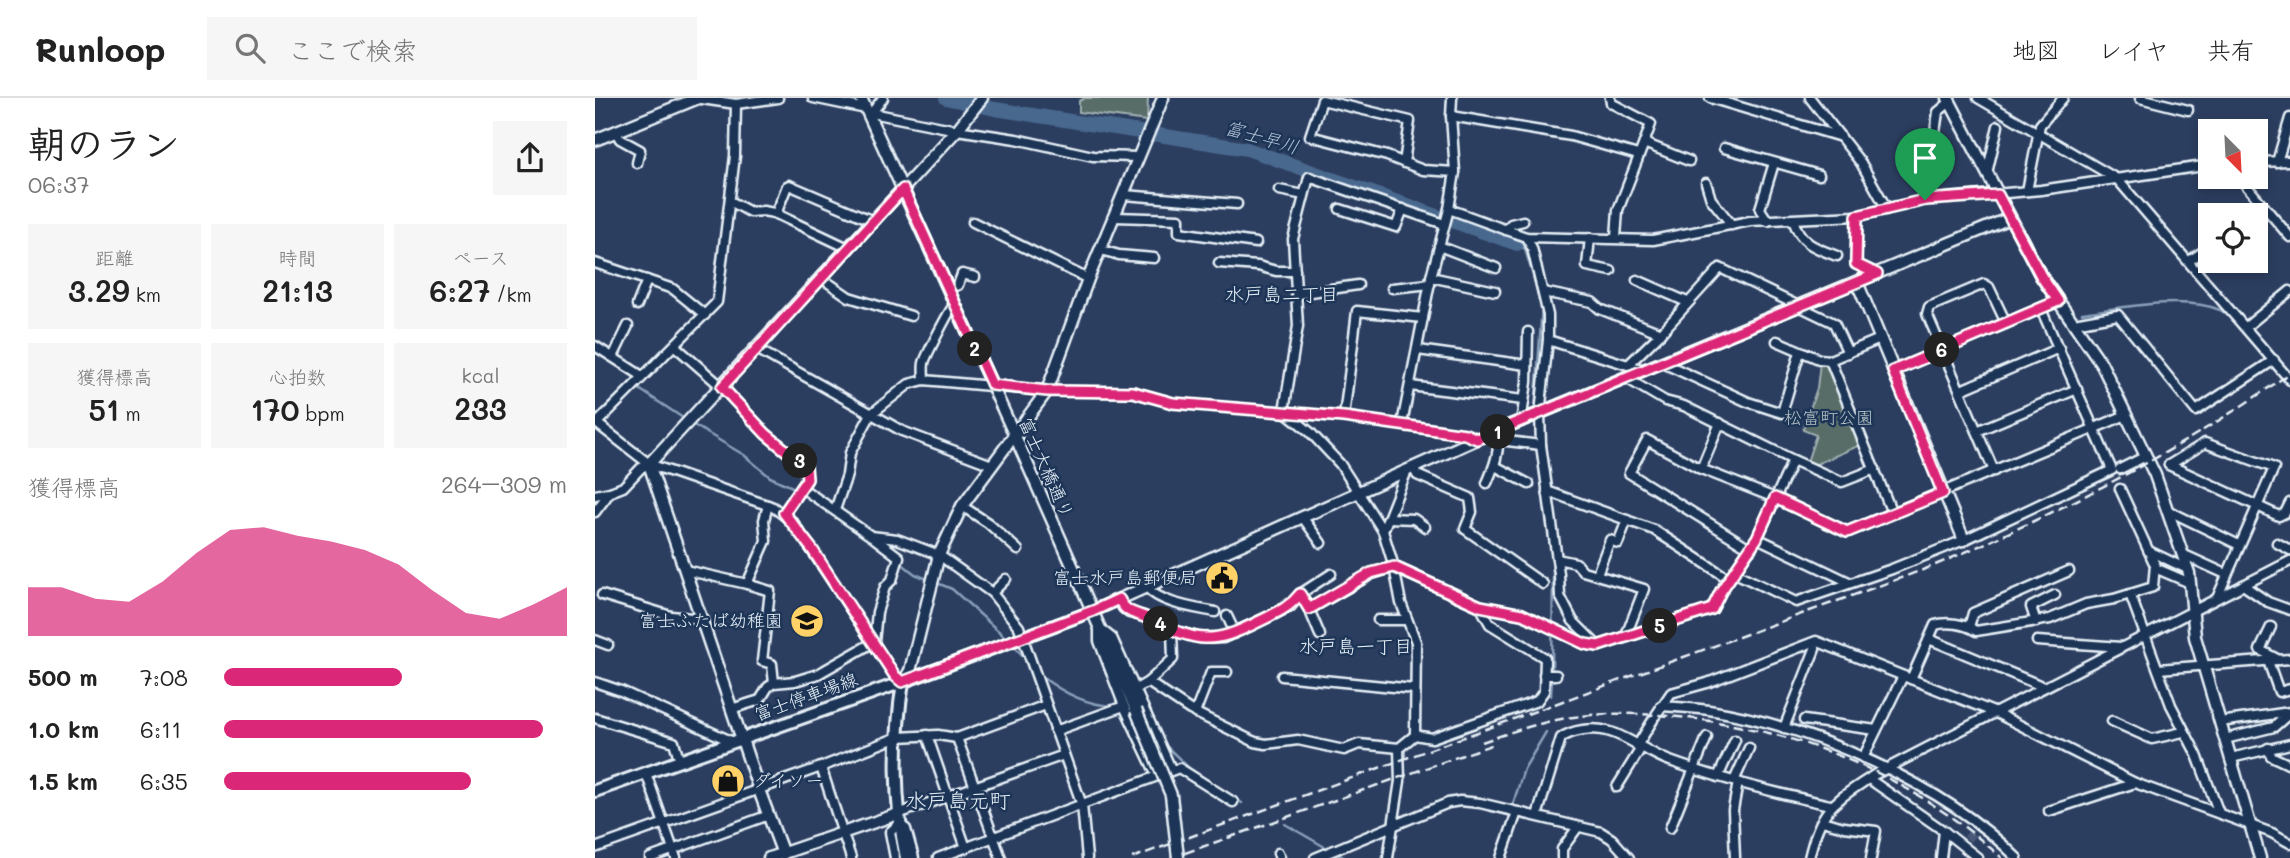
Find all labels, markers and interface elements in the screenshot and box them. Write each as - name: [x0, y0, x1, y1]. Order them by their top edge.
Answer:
- search box: [207, 17, 697, 80]
- text: Runloop: [35, 27, 165, 70]
- icon: search: [231, 29, 269, 67]
- text: ここで検索: [287, 33, 417, 67]
- text: 地図: [2012, 34, 2060, 65]
- text: レイヤ: [2098, 34, 2169, 65]
- text: 共有: [2207, 34, 2255, 65]
- water label: 富士早川: [1222, 114, 1302, 159]
- text: 朝のラン: [28, 118, 180, 168]
- north arrow: [2198, 119, 2268, 189]
- map controls: [2198, 119, 2268, 273]
- button: share: [493, 121, 567, 195]
- pin: [1895, 128, 1955, 200]
- icon: arrive: [1906, 139, 1944, 177]
- text: 06:37: [28, 169, 89, 199]
- button: locate: [2198, 203, 2268, 273]
- text: 距離: [95, 245, 134, 270]
- text: 時間: [278, 245, 317, 270]
- text: ペース: [453, 245, 508, 270]
- text: 3.29: [68, 270, 130, 310]
- text: 21:13: [262, 270, 333, 310]
- text: 6:27: [429, 270, 490, 310]
- district label: 水戸島二丁目: [1225, 281, 1339, 306]
- text: km: [130, 282, 161, 307]
- text: /km: [490, 282, 532, 307]
- pin: 2: [957, 331, 993, 366]
- pin: 6: [1925, 332, 1959, 368]
- text: 2: [969, 336, 980, 361]
- text: 6: [1936, 337, 1947, 362]
- text: kcal: [462, 363, 499, 388]
- text: 獲得標高: [76, 364, 153, 389]
- text: 心拍数: [269, 364, 326, 389]
- text: 233: [454, 388, 507, 428]
- text: 51: [88, 389, 119, 429]
- text: 170: [250, 389, 300, 429]
- text: m: [119, 401, 141, 426]
- text: bpm: [300, 401, 345, 426]
- park label: 松富町公園: [1784, 405, 1874, 429]
- street label: 富士大橋通り: [1014, 413, 1080, 522]
- pin: 1: [1481, 414, 1515, 450]
- text: 1: [1493, 419, 1502, 444]
- pin: 3: [783, 444, 817, 478]
- text: 3: [794, 448, 805, 473]
- text: 264–309 m: [441, 469, 567, 499]
- text: 獲得標高: [28, 472, 120, 502]
- public building icon: 富士水戸島郵便局: [1203, 559, 1241, 597]
- place label: 富士水戸島郵便局: [1053, 565, 1197, 589]
- school or university icon: 富士ふたば幼稚園: [788, 602, 826, 640]
- pin: 4: [1143, 606, 1179, 642]
- place label: 富士ふたば幼稚園: [639, 608, 783, 632]
- pin: 5: [1643, 608, 1677, 644]
- text: 4: [1154, 611, 1167, 636]
- text: 5: [1654, 613, 1665, 638]
- district label: 水戸島一丁目: [1299, 633, 1413, 658]
- text: 500 m: [28, 662, 98, 692]
- text: 7:08: [140, 662, 188, 692]
- street label: 富士停車場線: [751, 666, 861, 726]
- text: 1.0 km: [28, 714, 99, 744]
- text: 6:11: [140, 714, 182, 744]
- shop icon: ダイソー: [709, 762, 747, 800]
- text: 1.5 km: [28, 766, 98, 796]
- text: 6:35: [140, 766, 188, 796]
- place label: ダイソー: [753, 768, 823, 792]
- district label: 水戸島元町: [906, 786, 1011, 813]

